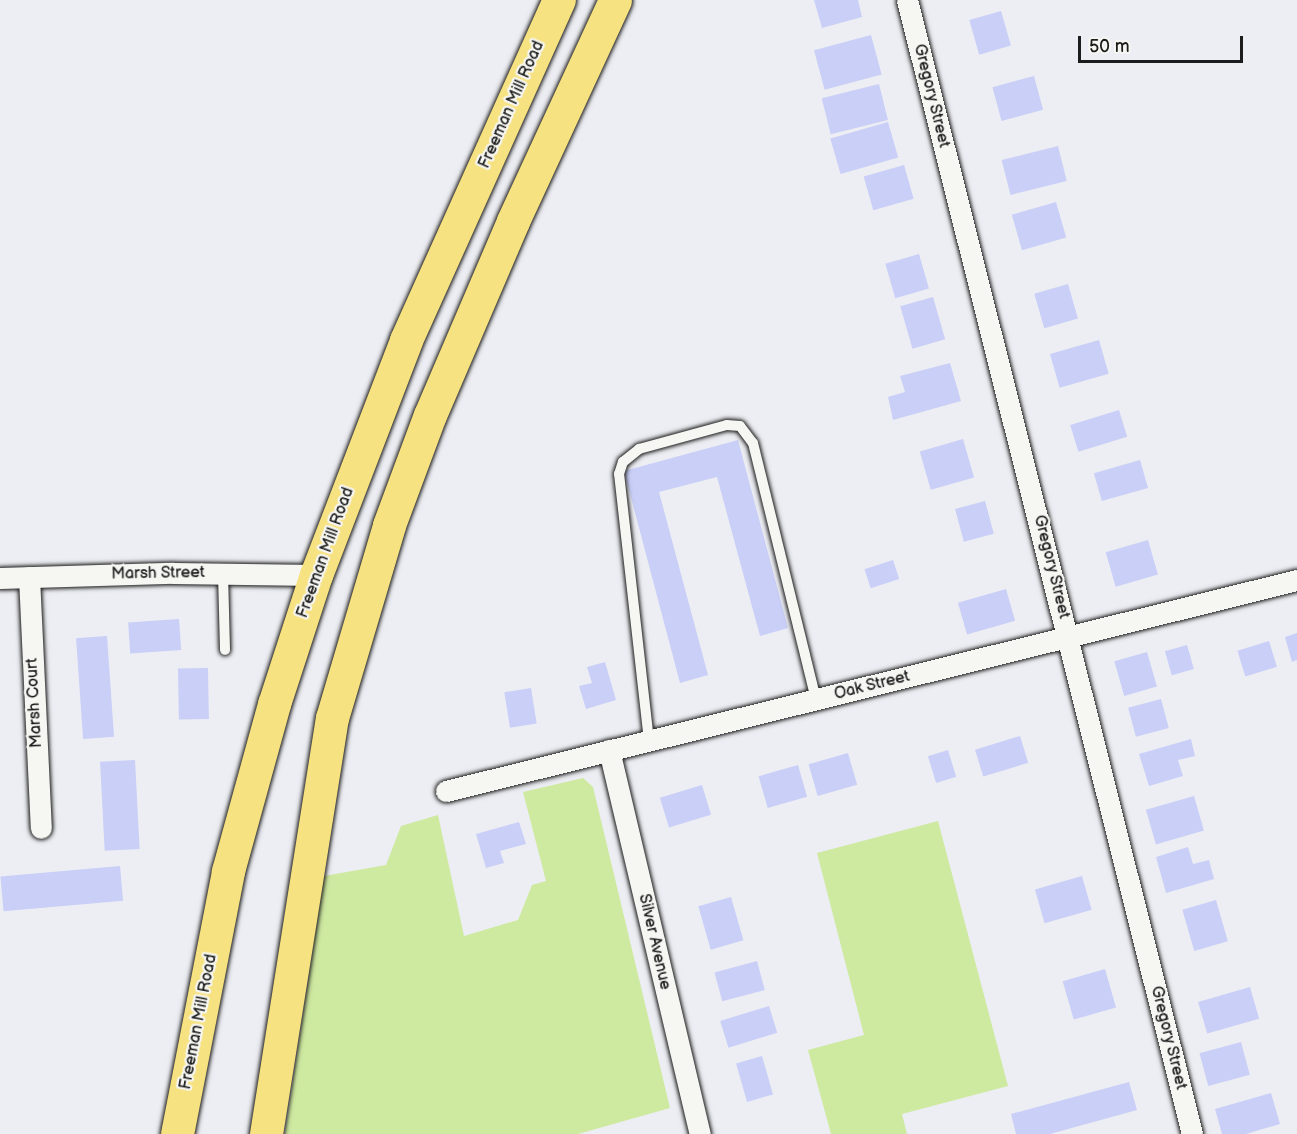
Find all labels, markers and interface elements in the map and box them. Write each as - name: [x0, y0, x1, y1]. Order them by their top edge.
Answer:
- scale bar: [1081, 24, 1246, 62]
- text: 50 m: [1089, 36, 1130, 57]
- street label: Freeman Mill Road: [475, 38, 549, 172]
- street label: Gregory Street: [909, 42, 953, 150]
- street label: Freeman Mill Road: [293, 485, 359, 621]
- street label: Gregory Street: [1029, 513, 1073, 621]
- street label: Marsh Street: [111, 564, 205, 584]
- street label: Marsh Court: [23, 658, 47, 748]
- street label: Oak Street: [832, 667, 912, 705]
- street label: Silver Avenue: [634, 892, 674, 992]
- street label: Freeman Mill Road: [176, 953, 222, 1091]
- street label: Gregory Street: [1146, 984, 1190, 1092]

